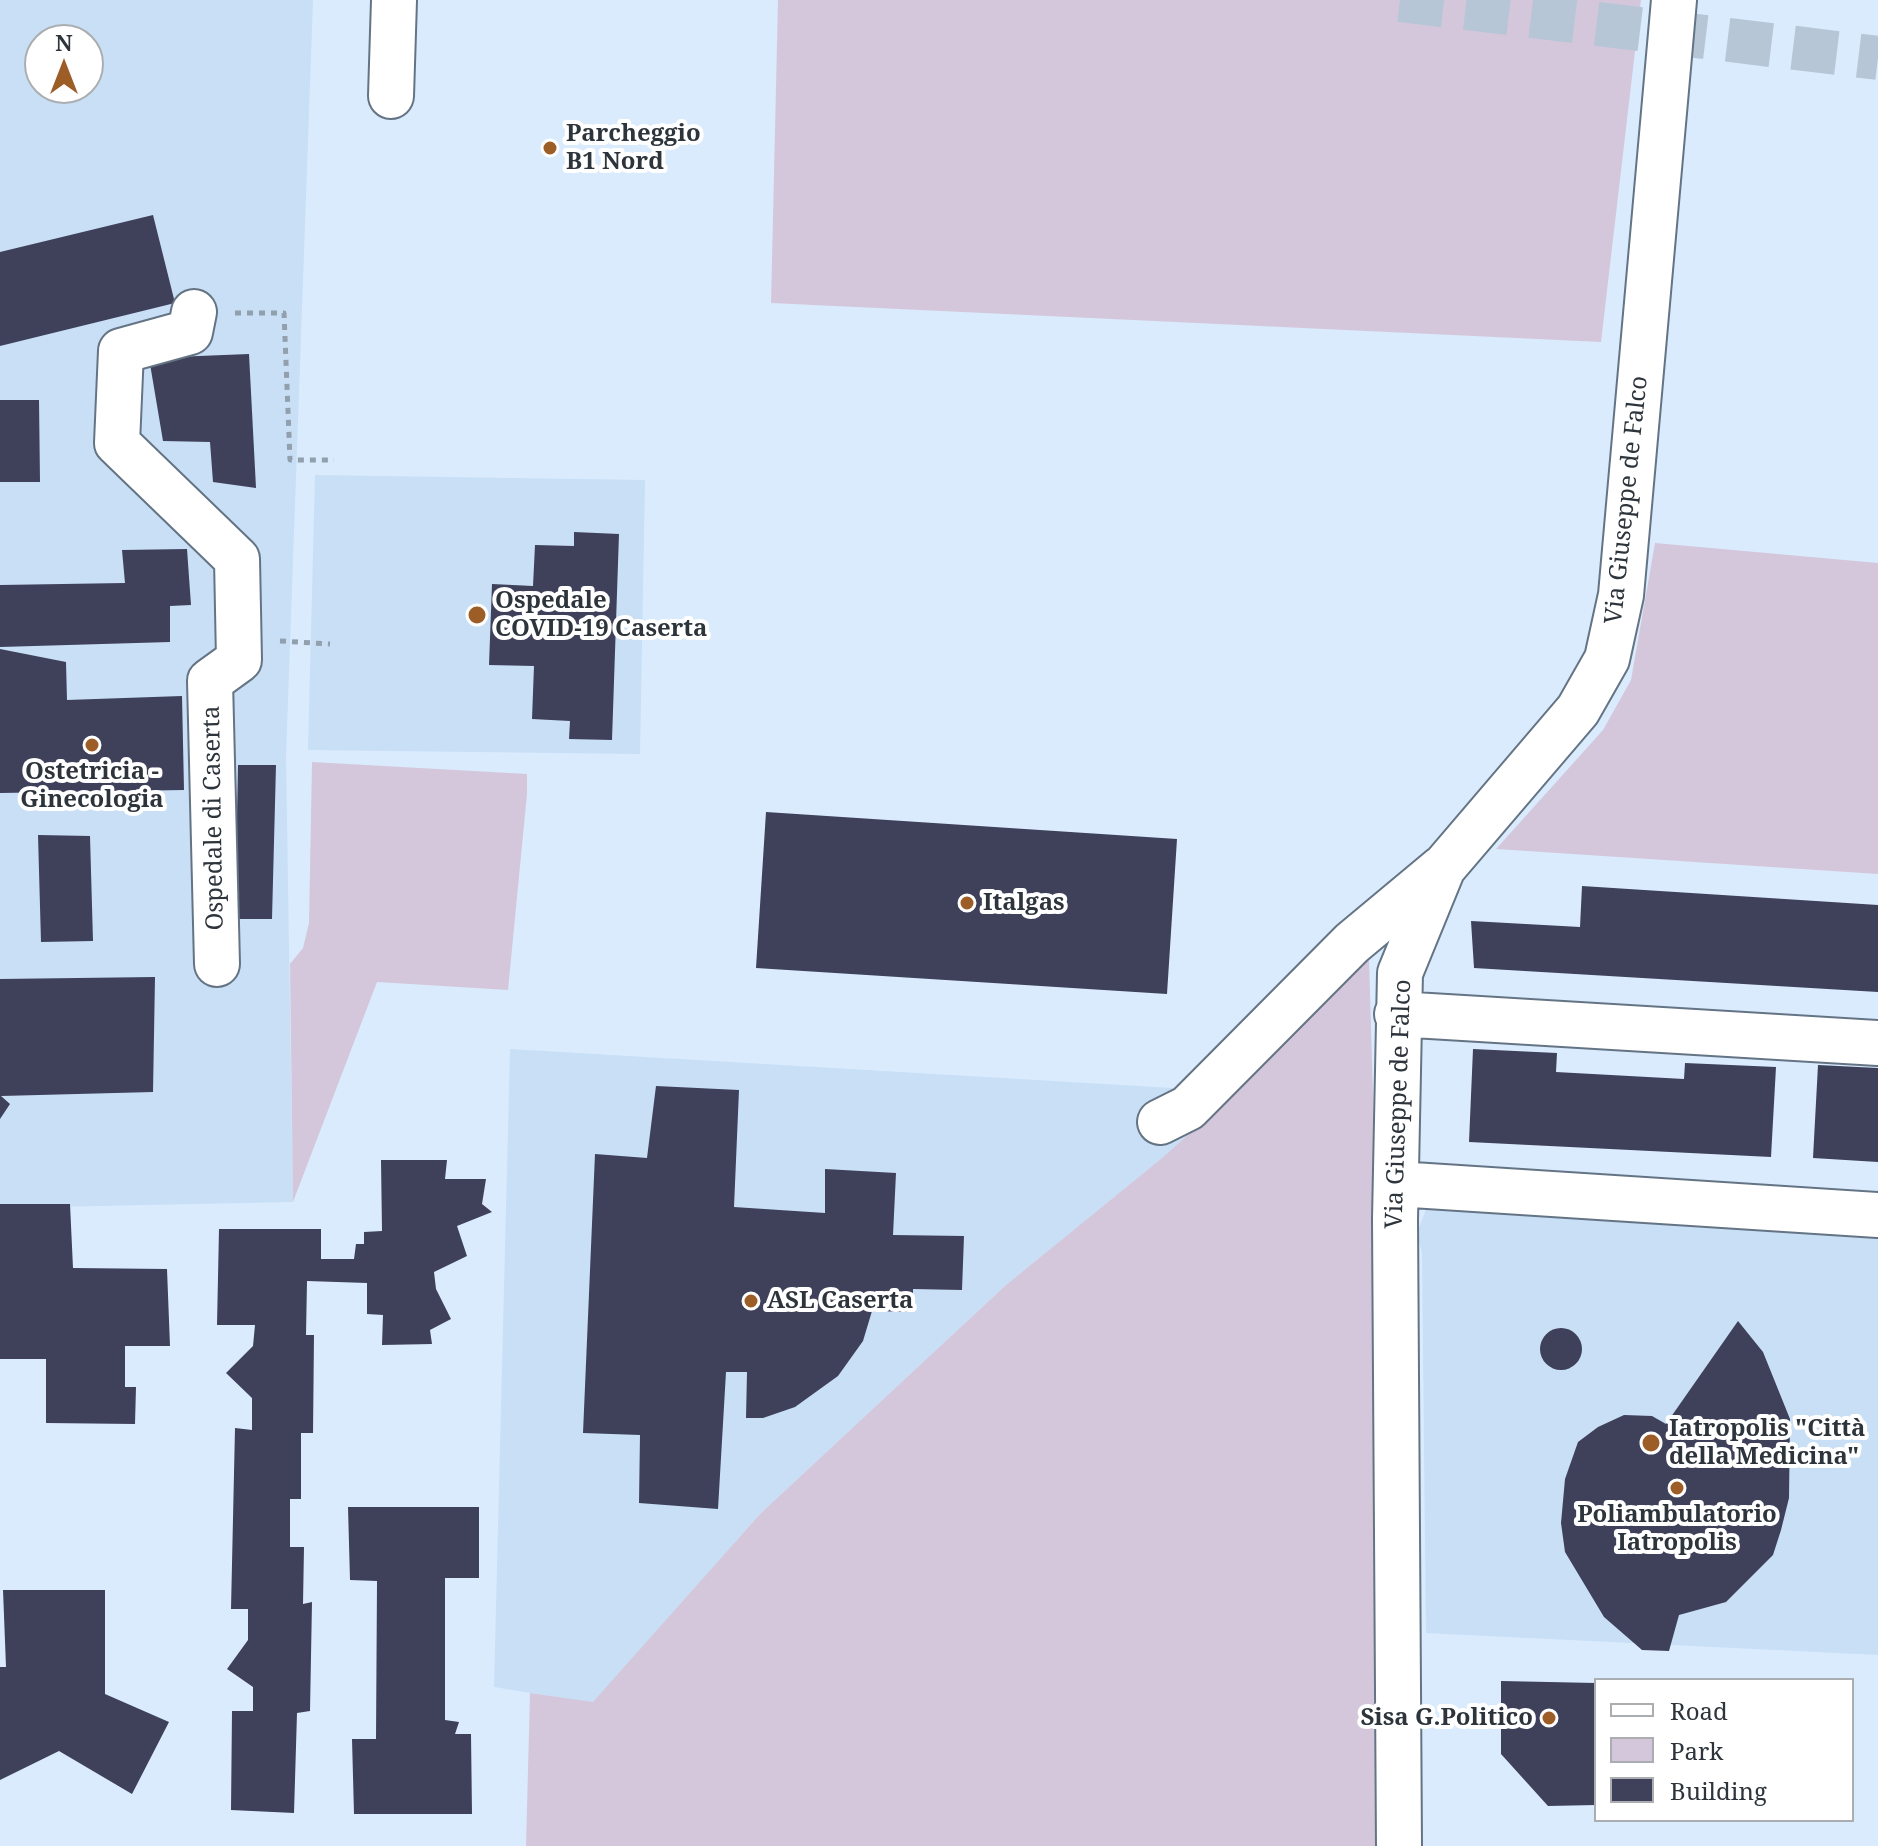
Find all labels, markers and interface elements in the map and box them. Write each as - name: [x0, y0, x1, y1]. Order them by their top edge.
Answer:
- north arrow: [24, 24, 104, 104]
- text: N: [55, 27, 73, 57]
- place label: Parcheggio B1 Nord: [566, 120, 701, 176]
- marker: Parcheggio B1 Nord: [541, 139, 559, 157]
- street label: Via Giuseppe de Falco: [1600, 374, 1654, 626]
- place label: Ospedale COVID-19 Caserta: [495, 587, 707, 643]
- marker: Ospedale COVID-19 Caserta: [466, 604, 488, 626]
- street label: Ospedale di Caserta: [198, 705, 230, 931]
- marker: Ostetricia - Ginecologia: [83, 736, 101, 754]
- place label: Ostetricia - Ginecologia: [20, 758, 164, 814]
- place label: Italgas: [983, 889, 1065, 917]
- marker: Italgas: [958, 894, 976, 912]
- street label: Via Giuseppe de Falco: [1380, 979, 1418, 1229]
- place label: ASL Caserta: [767, 1287, 913, 1315]
- marker: ASL Caserta: [742, 1292, 760, 1310]
- place label: Iatropolis "Città della Medicina": [1669, 1415, 1865, 1471]
- marker: Iatropolis "Città della Medicina": [1640, 1432, 1662, 1454]
- marker: Poliambulatorio Iatropolis: [1668, 1479, 1686, 1497]
- place label: Poliambulatorio Iatropolis: [1577, 1501, 1777, 1557]
- legend: [1594, 1678, 1854, 1822]
- text: Road: [1670, 1694, 1728, 1727]
- place label: Sisa G.Politico: [1360, 1704, 1533, 1732]
- marker: Sisa G.Politico: [1540, 1709, 1558, 1727]
- text: Park: [1670, 1734, 1723, 1767]
- text: Building: [1670, 1774, 1767, 1807]

